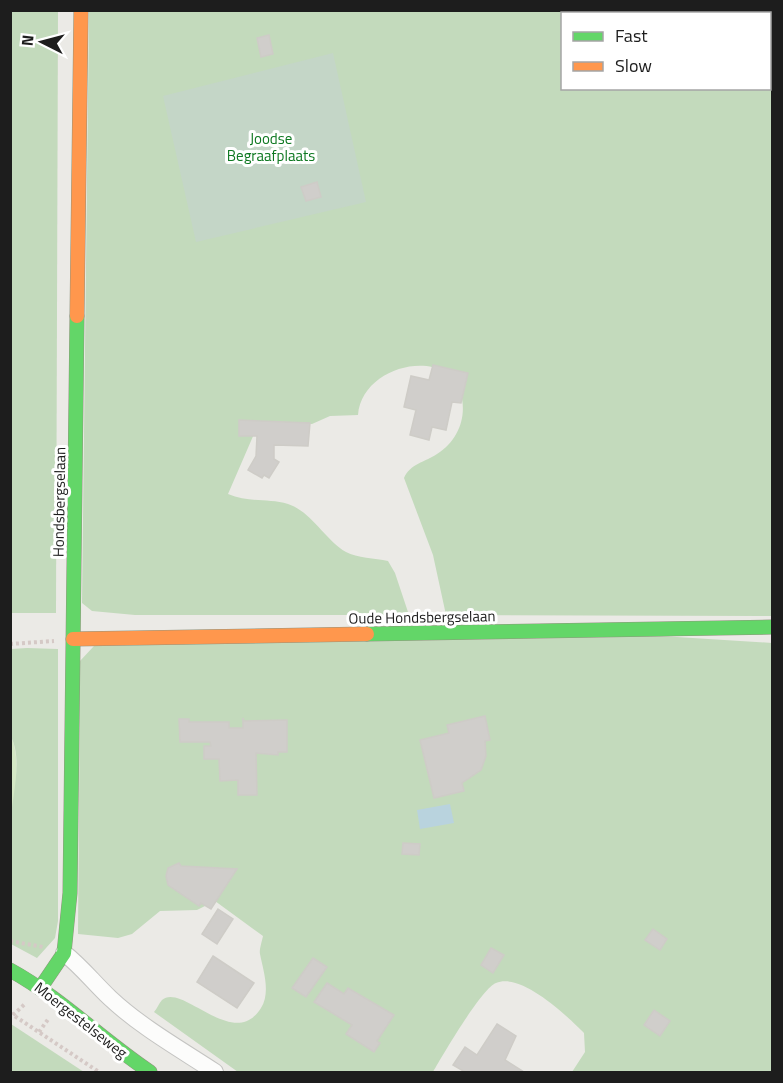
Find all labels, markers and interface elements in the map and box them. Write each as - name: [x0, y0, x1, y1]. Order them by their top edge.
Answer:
- north arrow: [12, 12, 72, 72]
- legend: [561, 12, 771, 90]
- text: Fast: [615, 22, 648, 49]
- text: N: [15, 34, 40, 47]
- text: Slow: [615, 52, 652, 79]
- park label: Joodse Begraafplaats: [227, 127, 315, 167]
- street label: Hondsbergselaan: [47, 447, 71, 557]
- street label: Oude Hondsbergselaan: [348, 604, 496, 630]
- street label: Moergestelseweg: [29, 976, 133, 1064]

